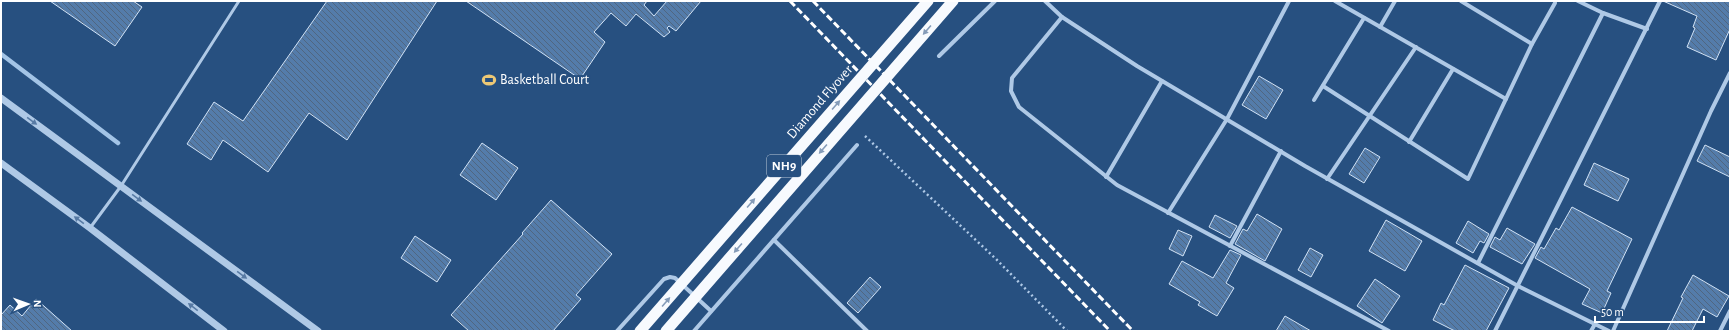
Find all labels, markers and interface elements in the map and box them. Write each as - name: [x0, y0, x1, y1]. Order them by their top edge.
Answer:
- one-way arrow: [923, 25, 932, 36]
- street label: Diamond Flyover: [784, 62, 856, 141]
- sports icon: Basketball Court: [481, 72, 497, 88]
- place label: Basketball Court: [500, 73, 590, 87]
- one-way arrow: [832, 100, 841, 110]
- one-way arrow: [27, 117, 38, 125]
- one-way arrow: [819, 144, 828, 155]
- road number: NH9: [767, 155, 801, 177]
- one-way arrow: [132, 193, 143, 202]
- one-way arrow: [746, 199, 755, 208]
- one-way arrow: [73, 215, 84, 224]
- one-way arrow: [734, 242, 743, 253]
- one-way arrow: [237, 271, 247, 279]
- north arrow: [8, 284, 48, 324]
- one-way arrow: [661, 297, 670, 306]
- scale bar: [1595, 298, 1704, 324]
- text: N: [32, 300, 43, 308]
- one-way arrow: [187, 303, 198, 311]
- text: 50 m: [1601, 306, 1624, 318]

